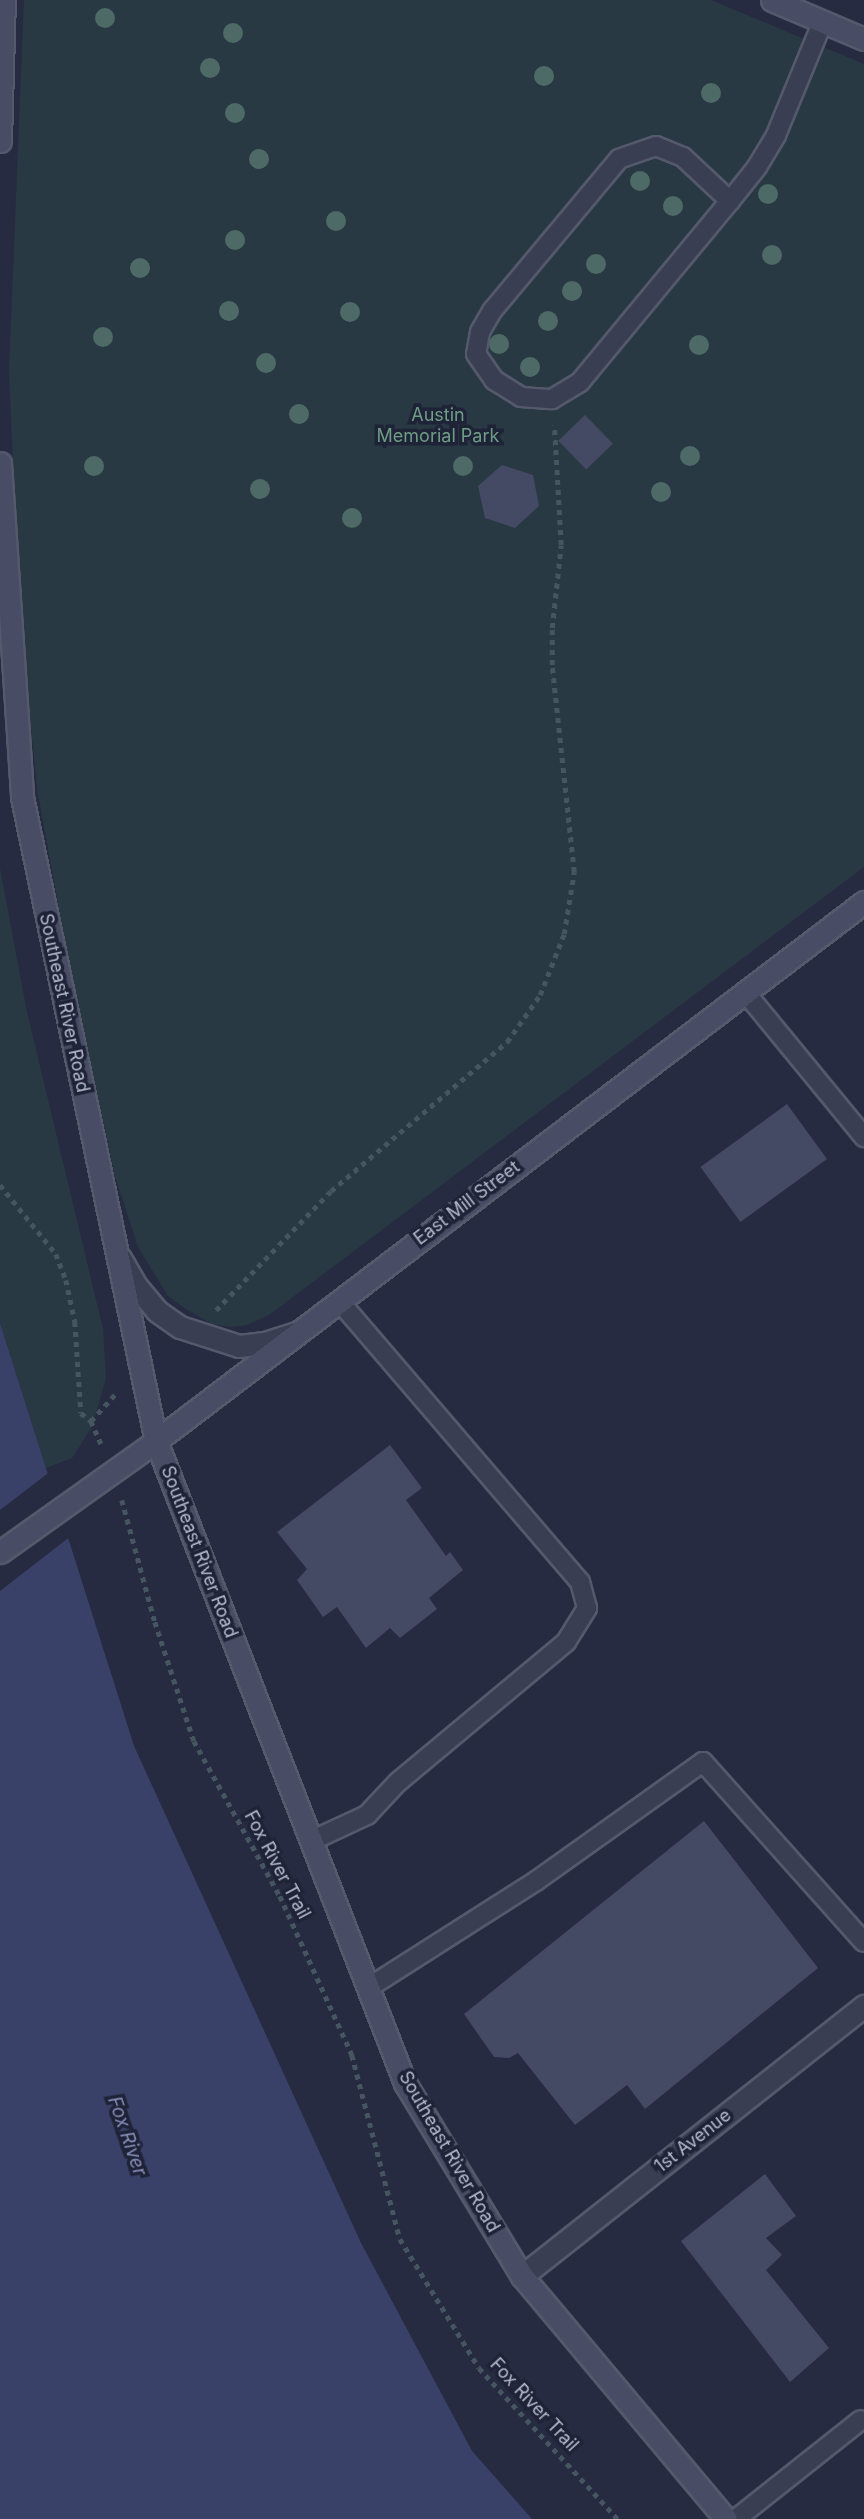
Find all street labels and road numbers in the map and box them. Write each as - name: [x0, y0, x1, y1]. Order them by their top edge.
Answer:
- street label: Southeast River Road: [34, 912, 94, 1094]
- street label: East Mill Street: [410, 1156, 524, 1250]
- street label: Southeast River Road: [156, 1463, 242, 1641]
- street label: Fox River Trail: [239, 1807, 315, 1923]
- street label: Southeast River Road: [394, 2068, 504, 2236]
- street label: 1st Avenue: [650, 2104, 736, 2178]
- street label: Fox River Trail: [485, 2354, 583, 2456]

